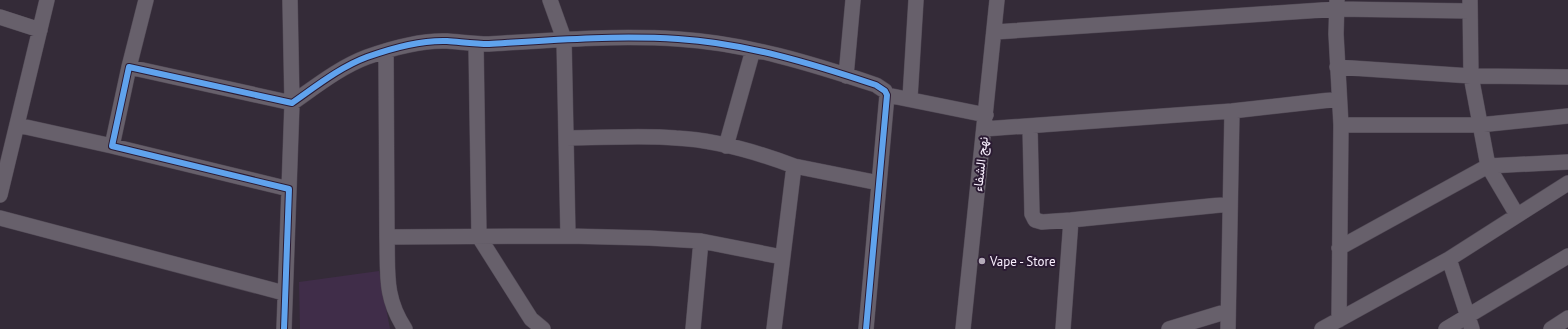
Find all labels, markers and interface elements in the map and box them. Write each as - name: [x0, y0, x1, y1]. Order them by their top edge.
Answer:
- street label: نهج الشفاء: [969, 135, 993, 193]
- place label: Vape - Store: [989, 253, 1056, 270]
- marker: Vape - Store: [977, 256, 987, 266]

